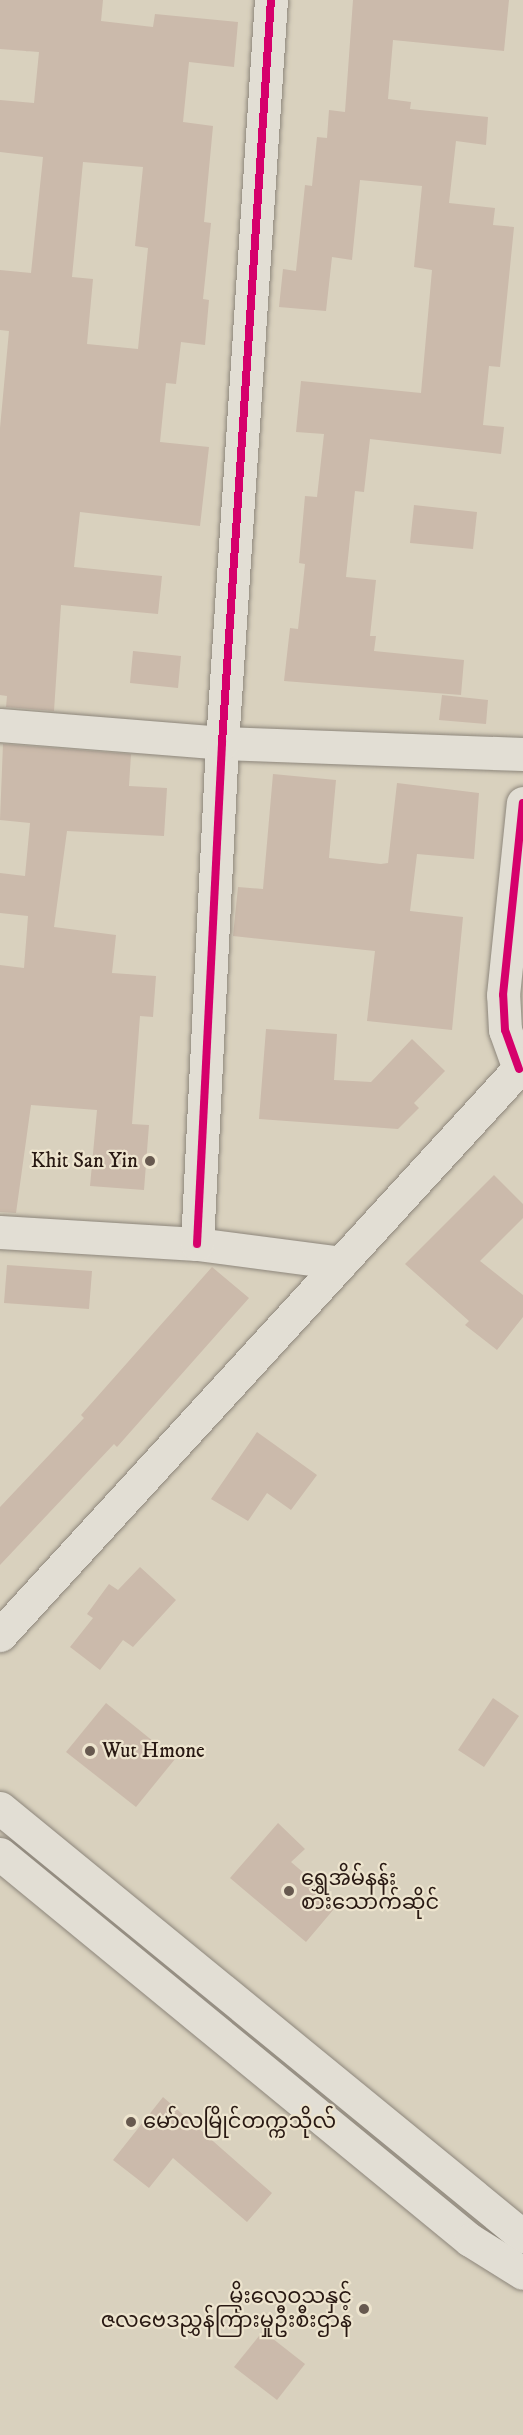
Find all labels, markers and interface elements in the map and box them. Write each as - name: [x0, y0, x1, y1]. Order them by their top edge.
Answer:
- place label: Khit San Yin: [31, 1148, 138, 1174]
- marker: Khit San Yin: [143, 1154, 157, 1168]
- place label: Wut Hmone: [102, 1738, 205, 1764]
- marker: Wut Hmone: [83, 1744, 97, 1758]
- place label: ရွှေအိမ်နန်း စားသောက်ဆိုင်: [301, 1866, 439, 1916]
- marker: ရွှေအိမ်နန်း စားသောက်ဆိုင်: [282, 1884, 296, 1898]
- place label: မော်လမြိုင်တက္ကသိုလ်: [143, 2109, 336, 2135]
- marker: မော်လမြိုင်တက္ကသိုလ်: [124, 2115, 138, 2129]
- place label: မိုးလေဝသနှင့် ဇလဗေဒညွှန်ကြားမှုဦးစီးဌာန: [101, 2284, 352, 2334]
- marker: မိုးလေဝသနှင့် ဇလဗေဒညွှန်ကြားမှုဦးစီးဌာန: [357, 2302, 371, 2316]

